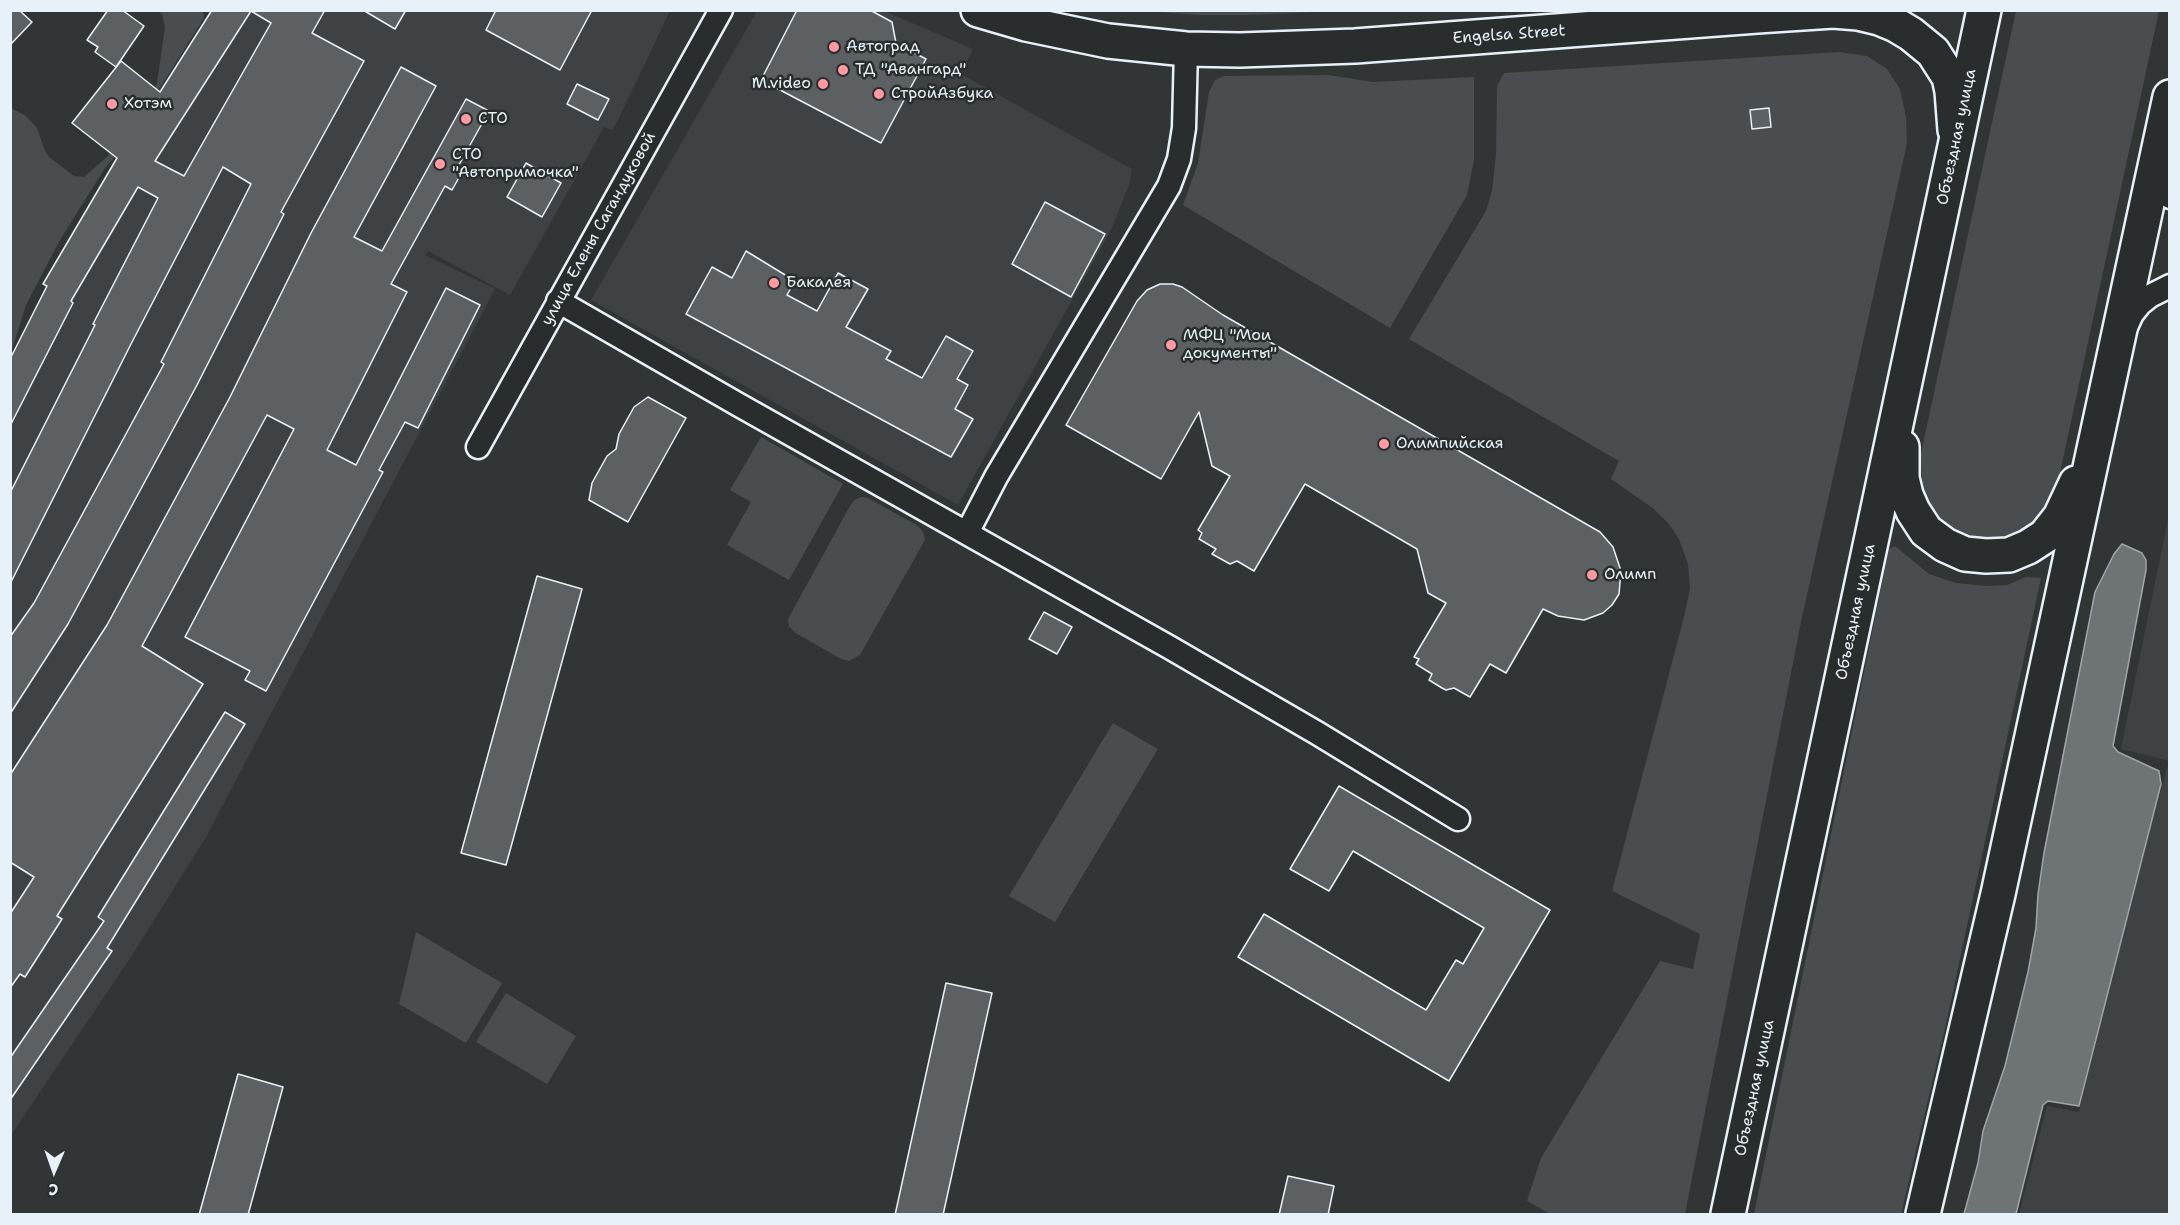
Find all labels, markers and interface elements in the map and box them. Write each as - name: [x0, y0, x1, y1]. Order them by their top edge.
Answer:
- street label: Engelsa Street: [1452, 21, 1566, 49]
- place label: Автоград: [846, 37, 920, 57]
- marker: Автоград: [827, 40, 841, 54]
- place label: ТД "Авангард": [855, 60, 966, 80]
- marker: ТД "Авангард": [836, 63, 850, 77]
- street label: Объездная улица: [1933, 67, 1981, 207]
- place label: M.video: [752, 74, 811, 94]
- marker: M.video: [816, 77, 830, 91]
- place label: СтройАзбука: [891, 84, 993, 104]
- marker: СтройАзбука: [872, 87, 886, 101]
- place label: Хотэм: [124, 94, 172, 114]
- marker: Хотэм: [105, 97, 119, 111]
- place label: СТО: [478, 109, 508, 129]
- marker: СТО: [459, 112, 473, 126]
- street label: улица Елены Сагандуковой: [538, 129, 660, 329]
- place label: СТО "Автопримочка": [452, 145, 579, 183]
- marker: СТО "Автопримочка": [433, 157, 447, 171]
- place label: Бакалея: [786, 273, 851, 293]
- marker: Бакалея: [767, 276, 781, 290]
- place label: МФЦ "Мои документы": [1183, 326, 1277, 364]
- marker: МФЦ "Мои документы": [1164, 338, 1178, 352]
- place label: Олимпийская: [1396, 434, 1504, 454]
- marker: Олимпийская: [1377, 437, 1391, 451]
- street label: Объездная улица: [1832, 542, 1880, 682]
- place label: Олимп: [1604, 565, 1656, 585]
- marker: Олимп: [1585, 568, 1599, 582]
- street label: Объездная улица: [1731, 1018, 1779, 1158]
- north arrow: [24, 1141, 84, 1201]
- text: С: [48, 1179, 59, 1200]

